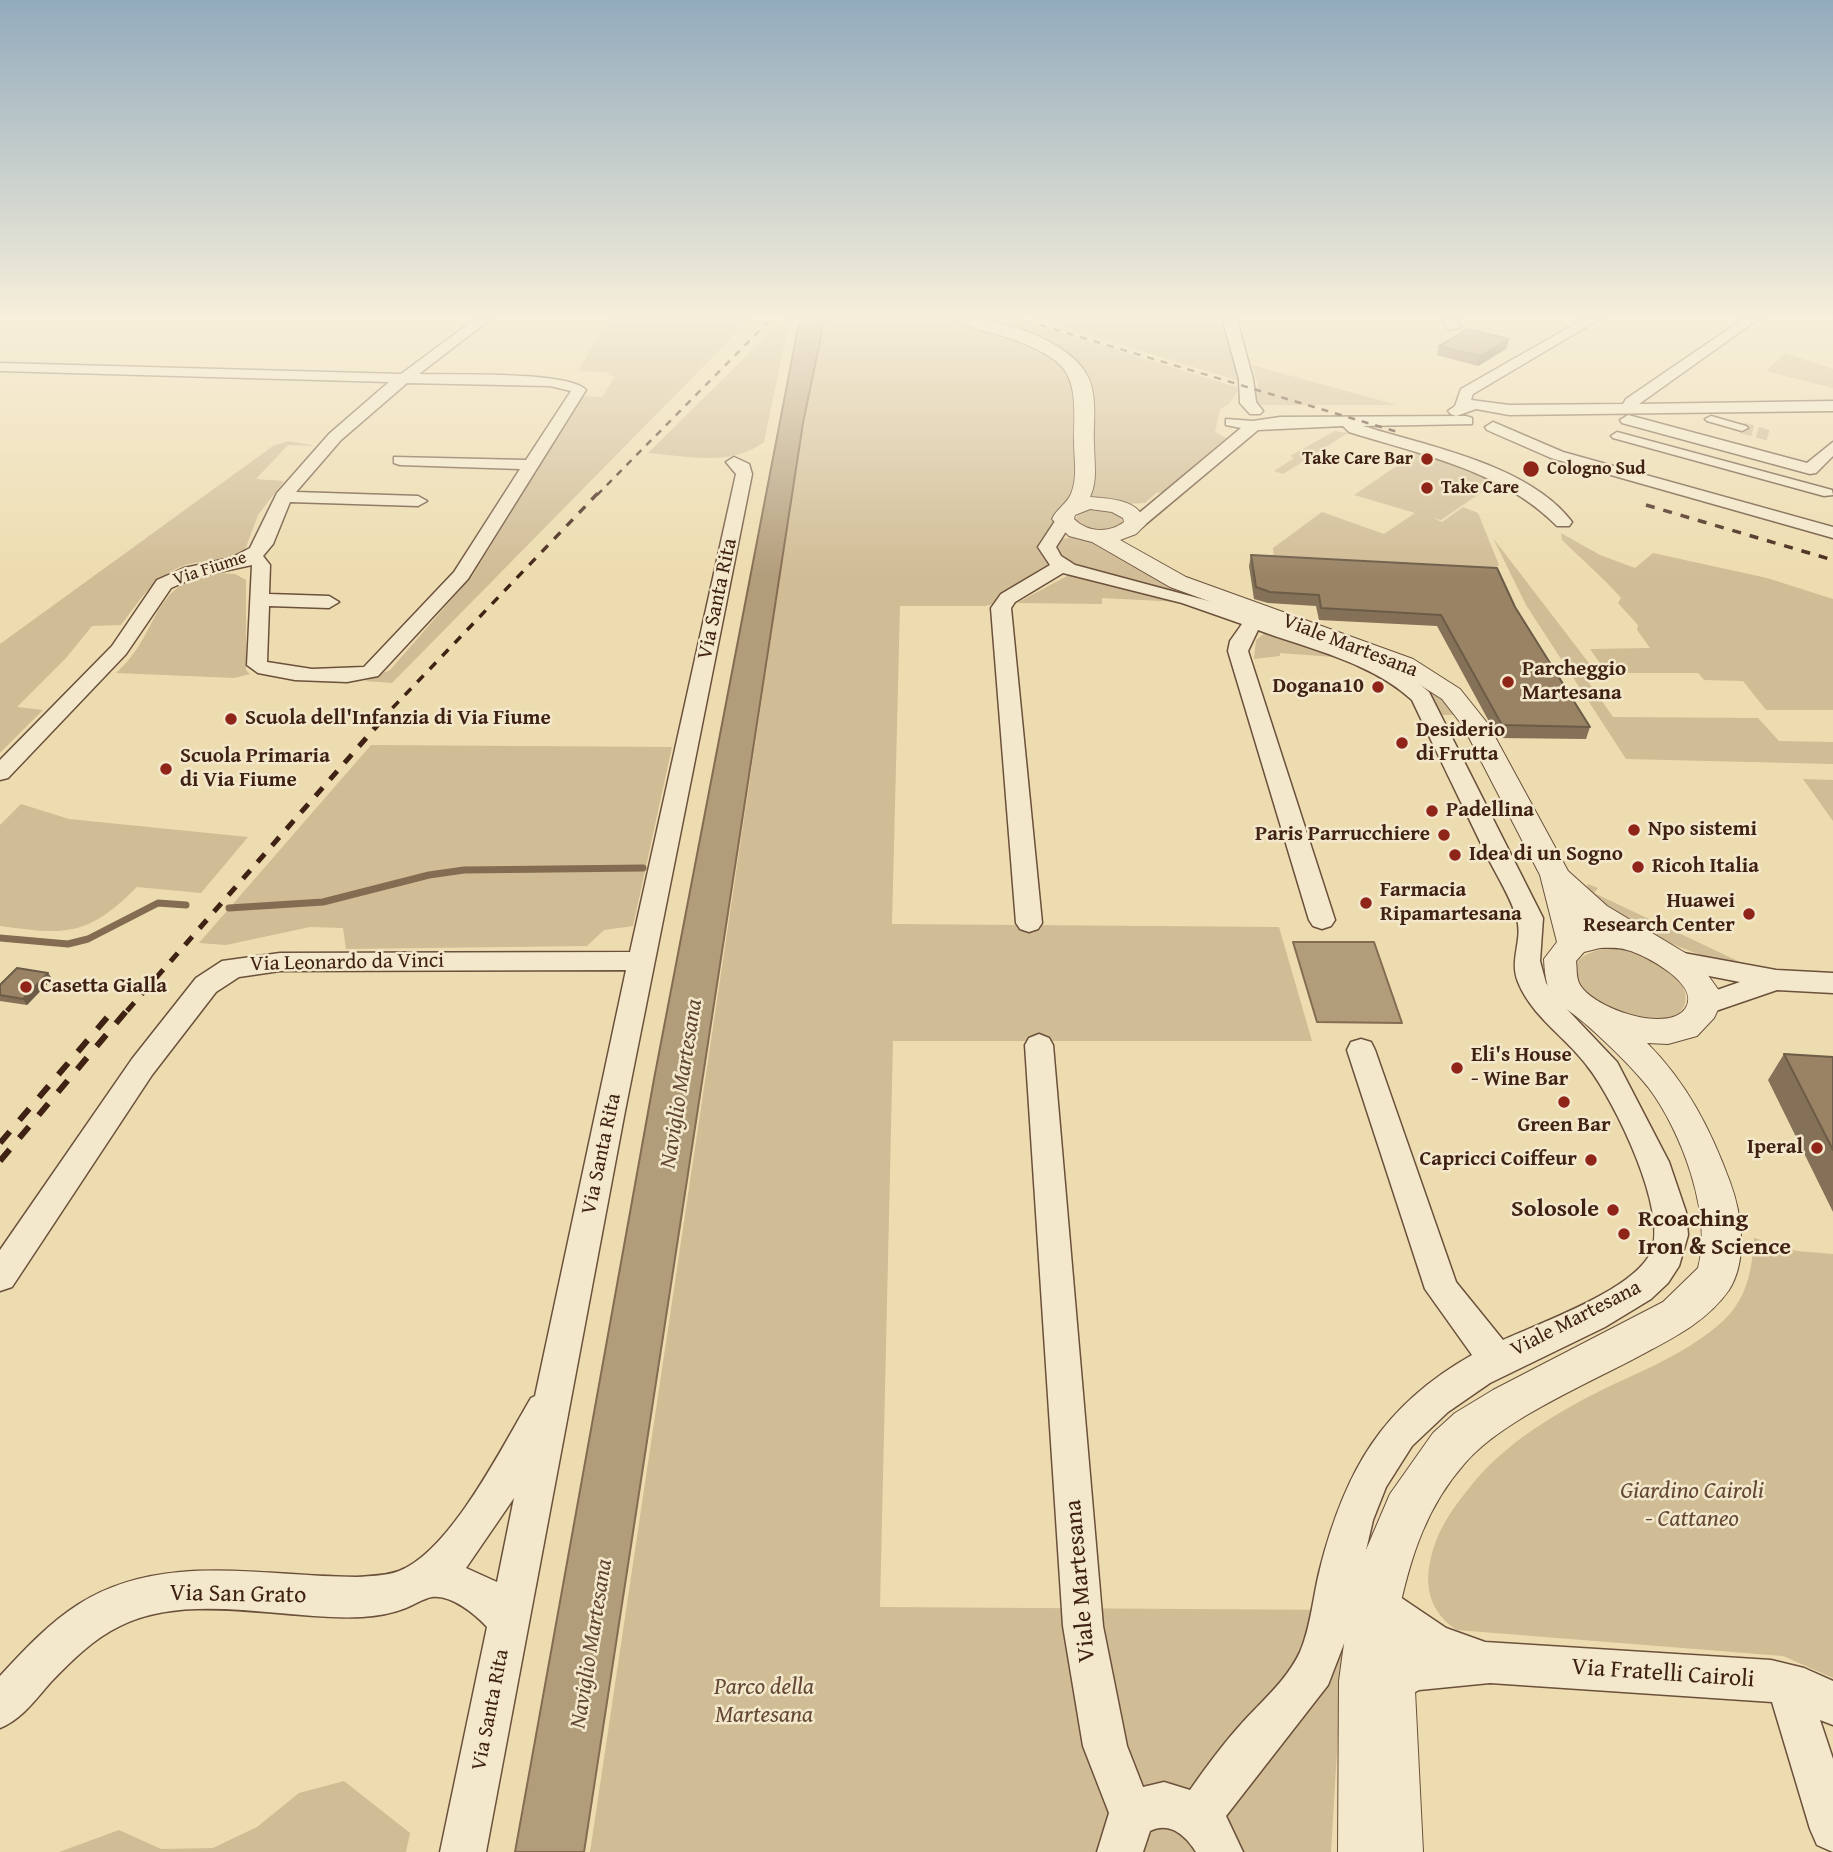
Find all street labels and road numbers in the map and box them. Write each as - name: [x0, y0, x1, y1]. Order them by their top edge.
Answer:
- street label: Via Santa Rita: [693, 536, 743, 662]
- street label: Via Fiume: [171, 547, 249, 591]
- street label: Viale Martesana: [1279, 609, 1421, 683]
- street label: Via Leonardo da Vinci: [250, 949, 444, 977]
- street label: Via Santa Rita: [577, 1091, 627, 1217]
- street label: Viale Martesana: [1507, 1275, 1645, 1363]
- street label: Viale Martesana: [1060, 1498, 1102, 1664]
- street label: Via San Grato: [169, 1579, 307, 1611]
- street label: Via Santa Rita: [467, 1647, 515, 1773]
- street label: Via Fratelli Cairoli: [1571, 1653, 1755, 1695]

